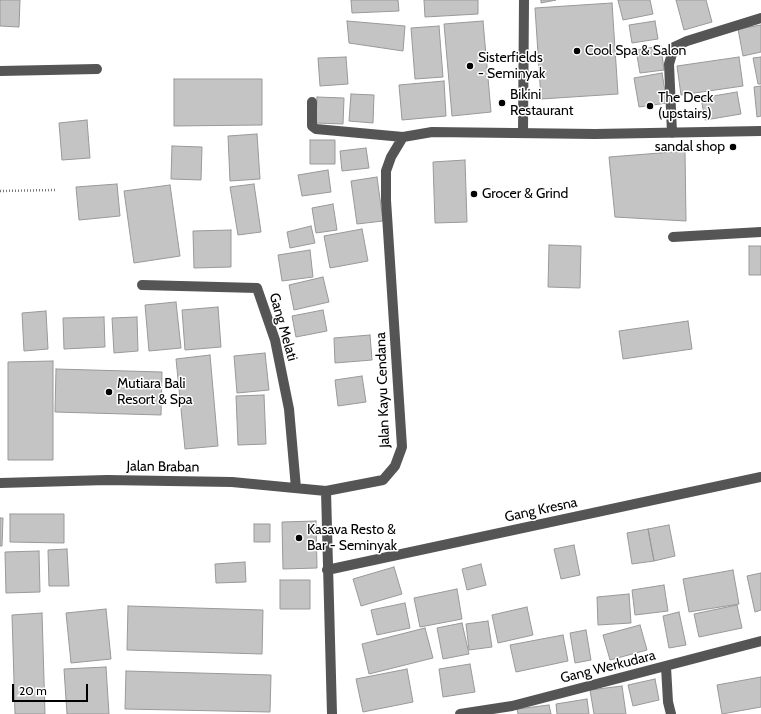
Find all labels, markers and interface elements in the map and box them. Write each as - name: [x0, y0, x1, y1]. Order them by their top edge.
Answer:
- place label: Cool Spa & Salon: [585, 43, 686, 59]
- marker: Cool Spa & Salon: [572, 46, 582, 56]
- place label: Sisterfields - Seminyak: [478, 50, 545, 82]
- marker: Sisterfields - Seminyak: [465, 61, 475, 71]
- place label: Bikini Restaurant: [510, 87, 573, 120]
- place label: The Deck (upstairs): [658, 90, 713, 122]
- marker: Bikini Restaurant: [497, 98, 507, 108]
- marker: The Deck (upstairs): [645, 101, 655, 111]
- place label: sandal shop: [655, 139, 725, 155]
- marker: sandal shop: [728, 142, 738, 152]
- place label: Grocer & Grind: [482, 186, 568, 202]
- marker: Grocer & Grind: [469, 189, 479, 199]
- street label: Gang Melati: [265, 291, 301, 363]
- street label: Jalan Kayu Cendana: [373, 332, 393, 448]
- place label: Mutiara Bali Resort & Spa: [117, 376, 192, 408]
- marker: Mutiara Bali Resort & Spa: [104, 387, 114, 397]
- street label: Jalan Braban: [126, 458, 200, 476]
- street label: Gang Kresna: [503, 494, 579, 526]
- place label: Kasava Resto & Bar - Seminyak: [307, 522, 397, 554]
- marker: Kasava Resto & Bar - Seminyak: [294, 533, 304, 543]
- street label: Gang Werkudara: [559, 647, 657, 687]
- scale bar: [14, 676, 90, 702]
- text: 20 m: [19, 683, 47, 698]

